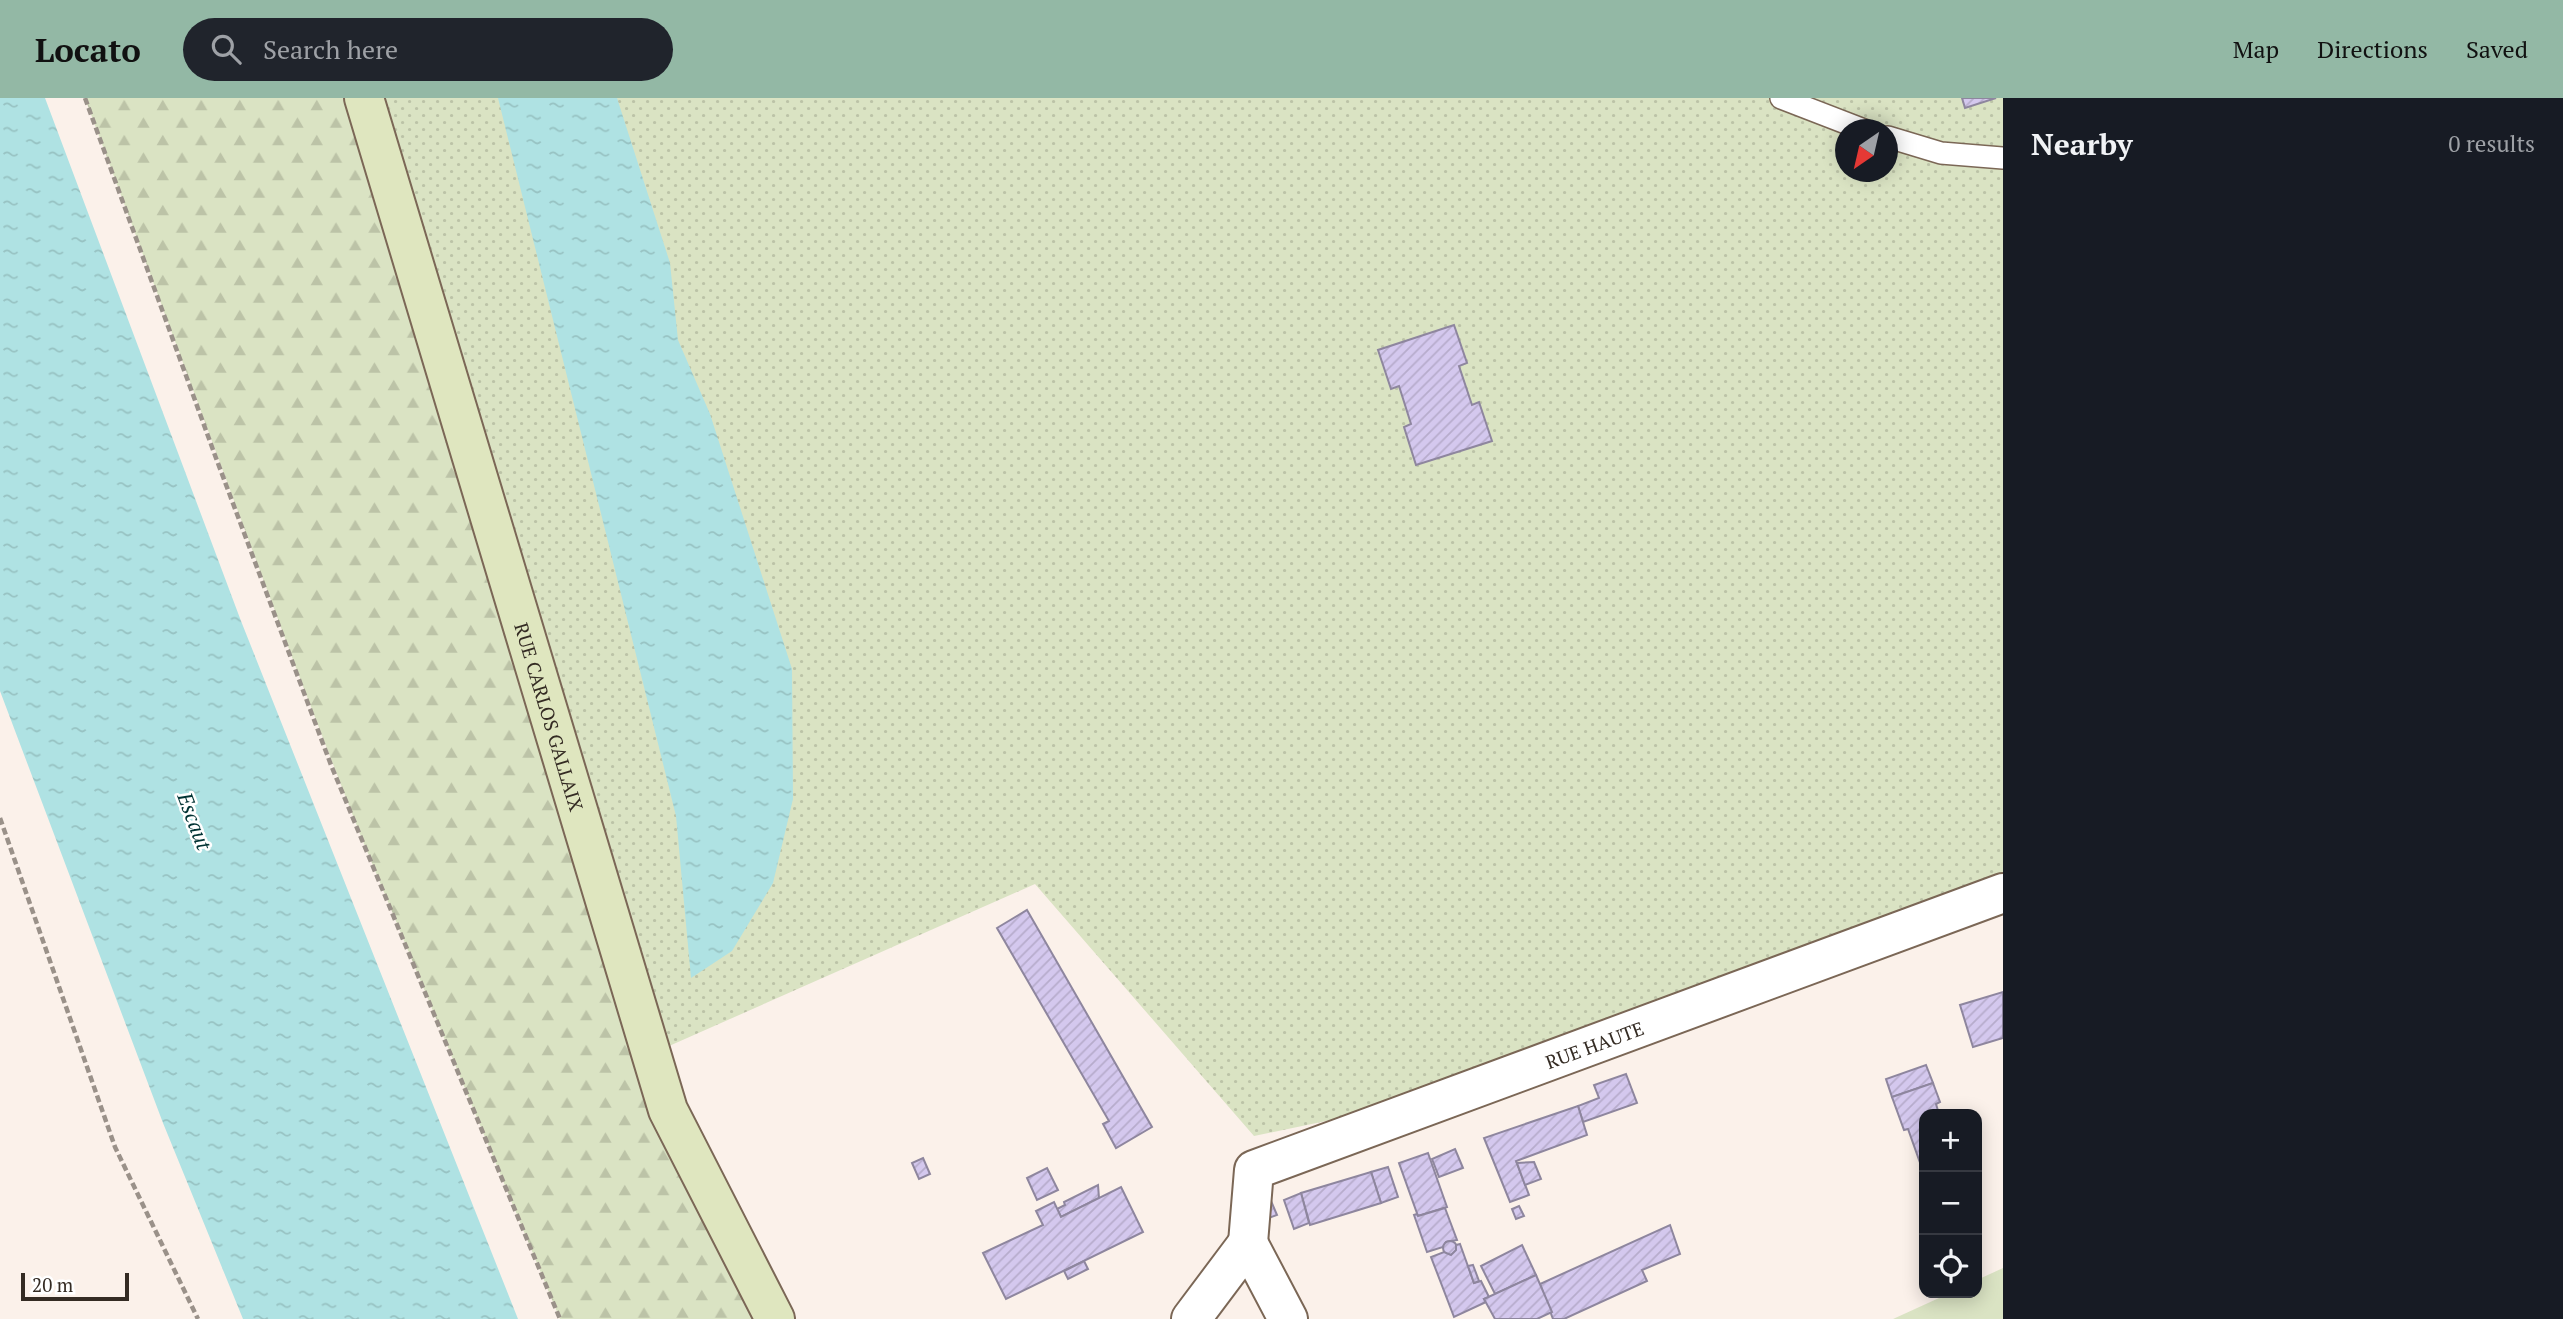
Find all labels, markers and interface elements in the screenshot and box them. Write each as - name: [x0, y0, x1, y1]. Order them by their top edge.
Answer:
- search box: [183, 18, 673, 81]
- text: Locato: [35, 28, 141, 71]
- icon: search: [207, 30, 245, 68]
- text: Search here: [263, 32, 398, 66]
- text: Map: [2233, 33, 2279, 65]
- text: Directions: [2317, 33, 2428, 65]
- text: Saved: [2466, 33, 2528, 65]
- north arrow: [1835, 119, 1898, 182]
- text: Nearby: [2031, 124, 2133, 164]
- text: 0 results: [2448, 128, 2535, 159]
- street label: RUE CARLOS GALLAIX: [510, 619, 590, 814]
- water label: Escaut: [171, 787, 219, 855]
- street label: RUE HAUTE: [1542, 1015, 1647, 1074]
- map controls: [1919, 1109, 1982, 1298]
- button: +: [1919, 1109, 1982, 1172]
- button: −: [1919, 1172, 1982, 1235]
- button: locate: [1919, 1235, 1982, 1298]
- scale bar: [21, 1270, 130, 1302]
- text: 20 m: [32, 1272, 73, 1297]

